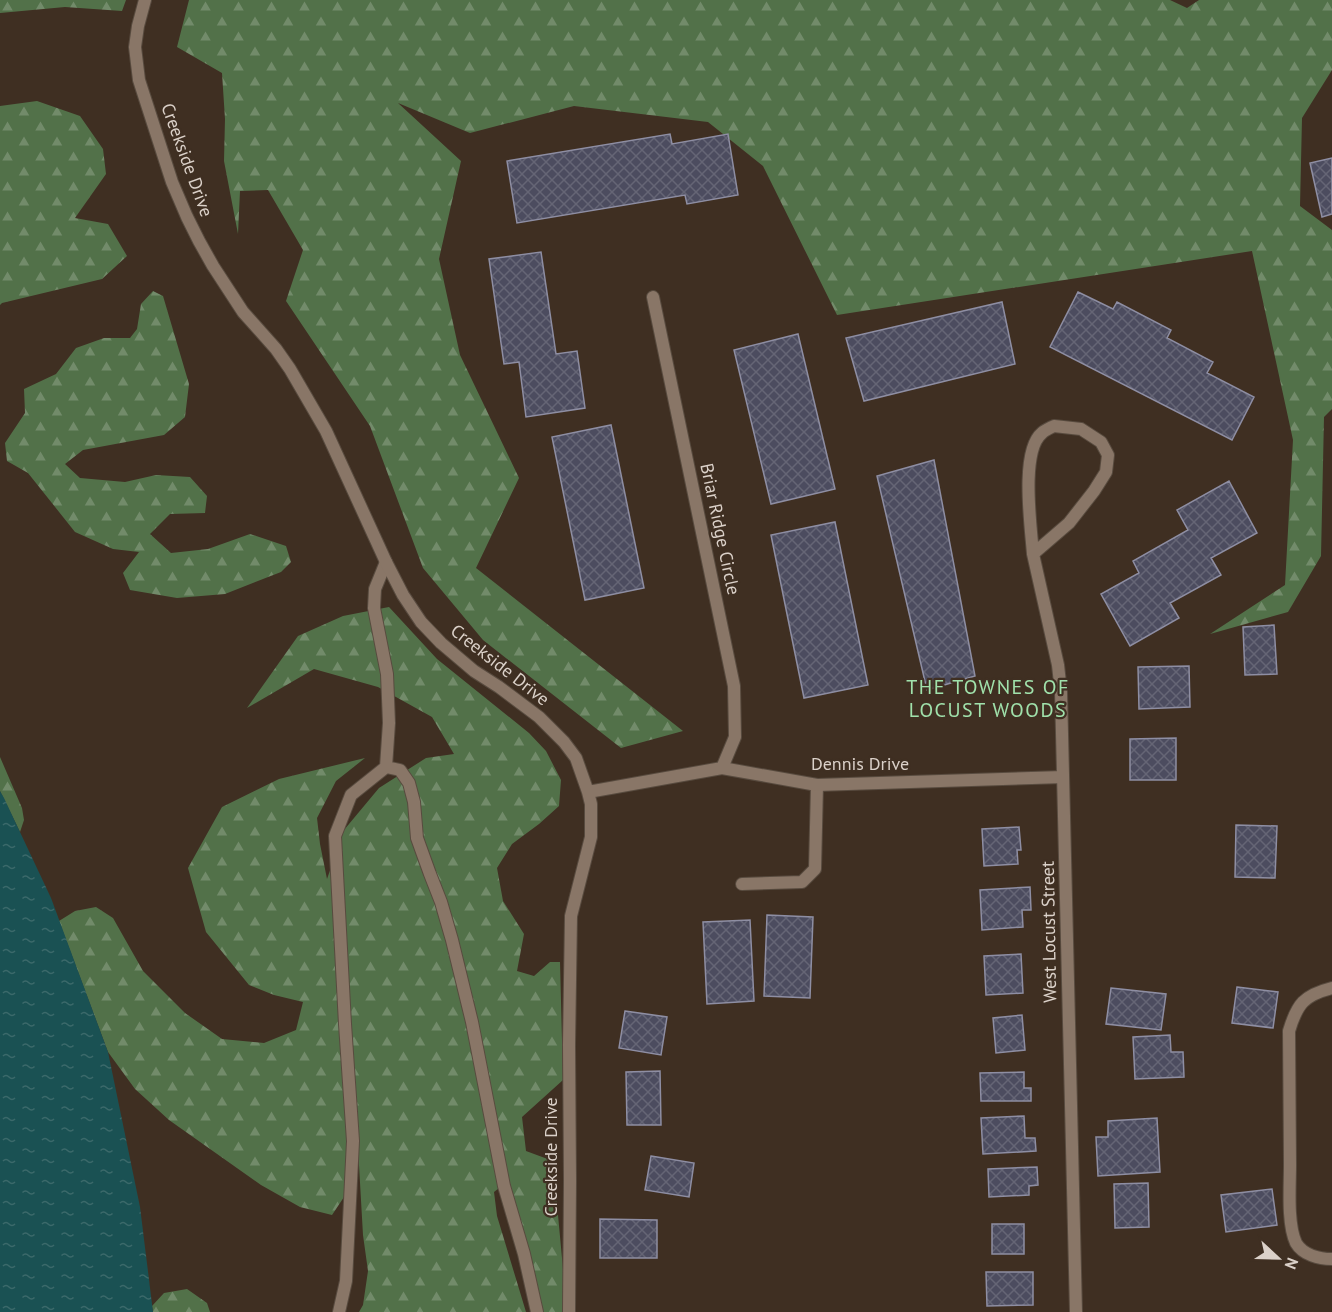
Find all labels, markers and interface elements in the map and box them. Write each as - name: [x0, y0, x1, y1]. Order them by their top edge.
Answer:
- street label: Creekside Drive: [156, 100, 219, 220]
- street label: Briar Ridge Circle: [695, 461, 746, 597]
- street label: Creekside Drive: [446, 619, 554, 710]
- district label: THE TOWNES OF LOCUST WOODS: [906, 674, 1070, 723]
- street label: Dennis Drive: [811, 752, 909, 775]
- street label: West Locust Street: [1036, 861, 1061, 1003]
- street label: Creekside Drive: [539, 1097, 562, 1217]
- north arrow: [1248, 1228, 1308, 1288]
- text: N: [1281, 1255, 1303, 1272]

